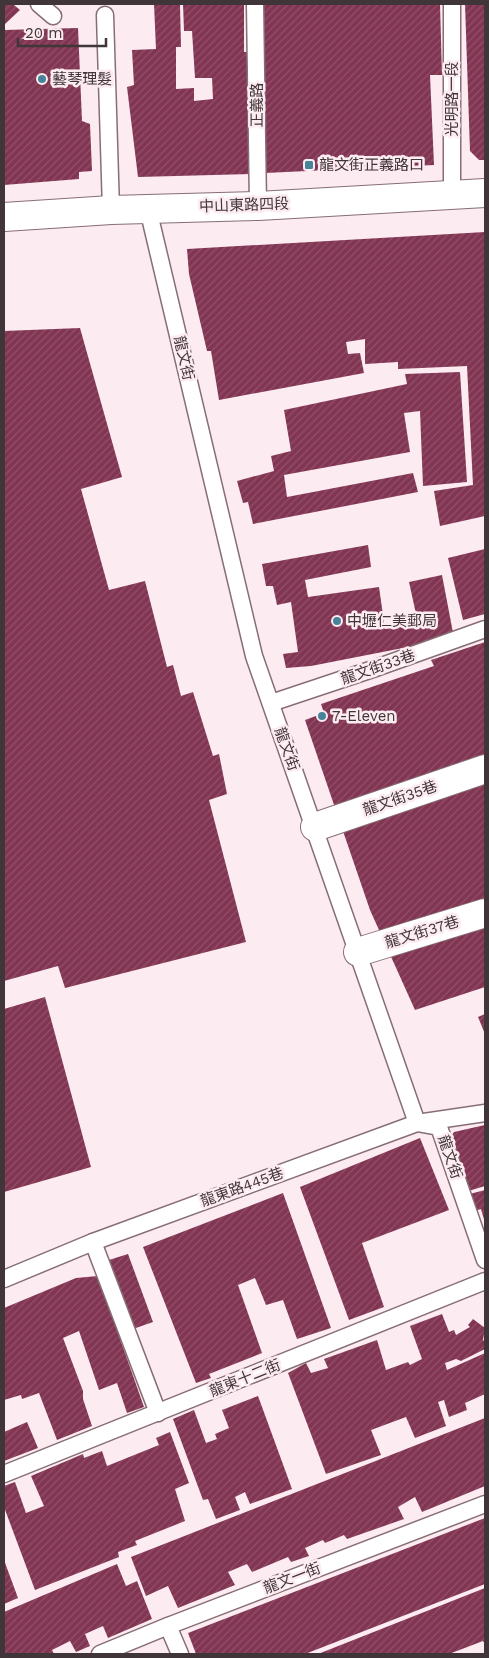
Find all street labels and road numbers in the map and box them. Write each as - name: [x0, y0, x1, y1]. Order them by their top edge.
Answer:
- street label: 光明路一段: [443, 61, 461, 137]
- street label: 正義路: [248, 82, 266, 128]
- street label: 中山東路四段: [199, 194, 289, 216]
- street label: 龍文街: [170, 334, 198, 382]
- street label: 龍文街33巷: [338, 646, 418, 688]
- street label: 龍文街: [271, 725, 303, 773]
- street label: 龍文街35巷: [360, 777, 440, 819]
- street label: 龍文街37巷: [383, 912, 461, 952]
- street label: 龍文街: [434, 1133, 466, 1181]
- street label: 龍東路445巷: [198, 1164, 286, 1210]
- street label: 龍東十二街: [207, 1356, 283, 1400]
- street label: 龍文一街: [261, 1559, 323, 1597]

